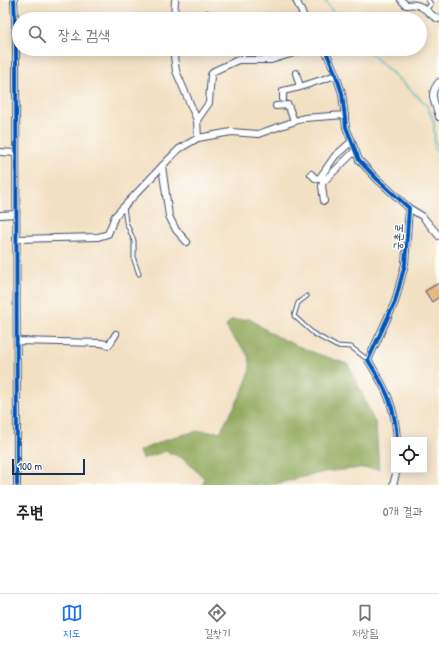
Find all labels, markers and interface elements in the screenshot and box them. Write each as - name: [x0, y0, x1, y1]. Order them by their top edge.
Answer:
- search box: [12, 12, 427, 56]
- icon: search: [26, 23, 48, 45]
- text: 장소 검색: [58, 24, 110, 45]
- street label: 궁촌로: [390, 223, 406, 251]
- map controls: [391, 437, 427, 473]
- button: locate: [391, 437, 427, 473]
- scale bar: [12, 457, 85, 476]
- text: 100 m: [18, 459, 42, 473]
- text: 주변: [16, 500, 43, 523]
- text: 0개 결과: [383, 502, 423, 520]
- tab: 지도: [61, 602, 83, 641]
- tab: 길찾기: [204, 602, 230, 641]
- tab: 저장됨: [352, 602, 378, 641]

